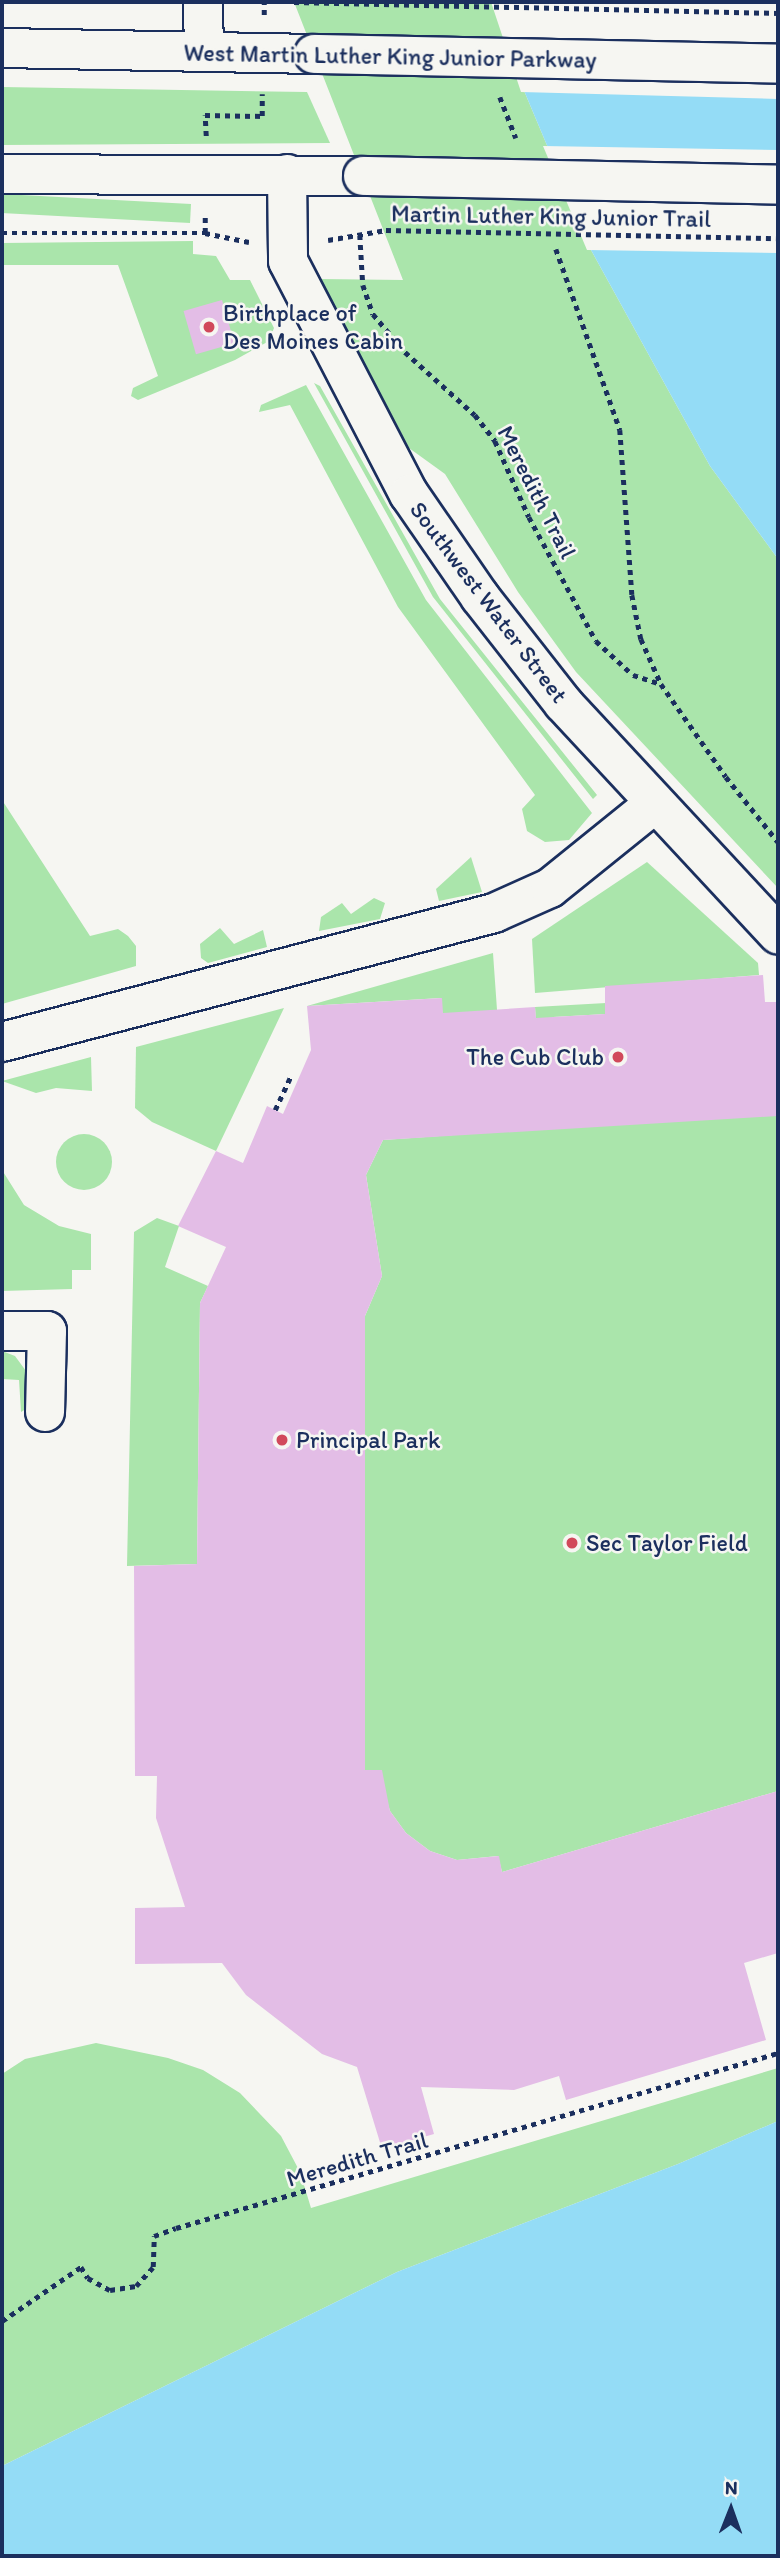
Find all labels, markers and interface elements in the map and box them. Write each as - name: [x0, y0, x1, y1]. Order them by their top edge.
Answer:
- street label: West Martin Luther King Junior Parkway: [183, 38, 597, 74]
- street label: Martin Luther King Junior Trail: [392, 199, 710, 233]
- place label: Birthplace of Des Moines Cabin: [223, 299, 404, 355]
- marker: Birthplace of Des Moines Cabin: [201, 319, 217, 335]
- street label: Meredith Trail: [491, 421, 583, 563]
- street label: Southwest Water Street: [404, 496, 574, 708]
- place label: The Cub Club: [466, 1043, 604, 1071]
- marker: The Cub Club: [610, 1049, 626, 1065]
- place label: Principal Park: [296, 1426, 440, 1454]
- marker: Principal Park: [274, 1432, 290, 1448]
- place label: Sec Taylor Field: [586, 1529, 746, 1557]
- marker: Sec Taylor Field: [564, 1535, 580, 1551]
- street label: Meredith Trail: [284, 2125, 430, 2193]
- north arrow: [696, 2474, 766, 2544]
- text: N: [725, 2476, 738, 2499]

